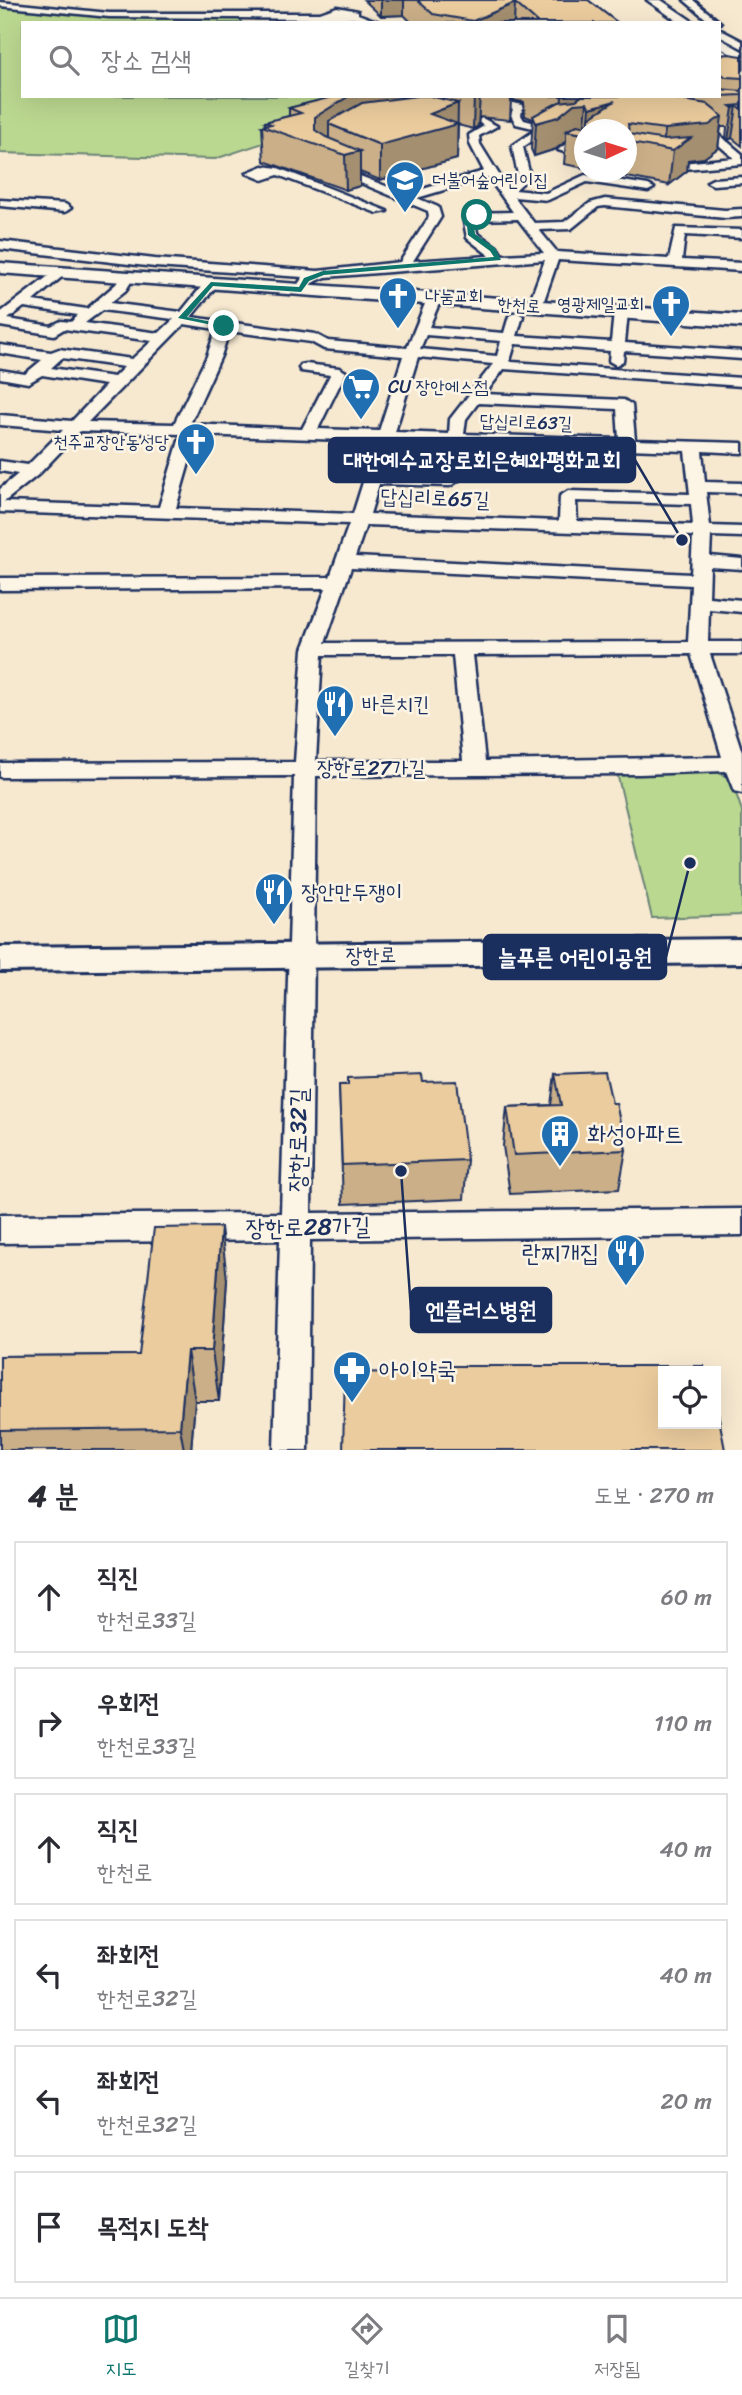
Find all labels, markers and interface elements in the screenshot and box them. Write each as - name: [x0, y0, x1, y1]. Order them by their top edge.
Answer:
- search box: [21, 21, 721, 98]
- text: 장소 검색: [101, 37, 191, 83]
- icon: search: [45, 41, 83, 79]
- north arrow: [574, 119, 637, 182]
- school or university icon: 더불어숲어린이집: [384, 159, 426, 214]
- place label: 더불어숲어린이집: [432, 164, 548, 196]
- route start: [461, 199, 492, 230]
- church icon: 나눔교회: [377, 275, 419, 330]
- place label: 나눔교회: [425, 280, 483, 312]
- church icon: 영광제일교회: [650, 283, 692, 338]
- street label: 한천로: [496, 288, 542, 322]
- place label: 영광제일교회: [557, 288, 644, 320]
- route end: [208, 310, 239, 341]
- supermarket icon: CU 장안에스점: [340, 366, 382, 421]
- place label: CU 장안에스점: [388, 371, 489, 403]
- street label: 답십리로63길: [479, 404, 573, 440]
- church icon: 천주교장안동성당: [175, 421, 217, 476]
- place label: 천주교장안동성당: [53, 426, 170, 458]
- callout: 대한예수교장로회은혜와평화교회: [329, 438, 635, 482]
- text: 대한예수교장로회은혜와평화교회: [343, 440, 621, 481]
- street label: 답십리로65길: [380, 477, 490, 519]
- restaurant icon: 바른치킨: [314, 683, 356, 738]
- place label: 바른치킨: [362, 685, 430, 723]
- street label: 장한로27가길: [317, 749, 425, 787]
- restaurant icon: 장안만두쟁이: [253, 871, 295, 926]
- place label: 장안만두쟁이: [301, 873, 402, 911]
- callout: 늘푸른 어린이공원: [484, 935, 666, 979]
- street label: 장한로: [345, 936, 397, 974]
- text: 늘푸른 어린이공원: [498, 937, 652, 978]
- street label: 장한로32길: [276, 1088, 320, 1192]
- building icon: 화성아파트: [539, 1113, 581, 1168]
- place label: 화성아파트: [587, 1113, 684, 1155]
- street label: 장한로28가길: [245, 1205, 371, 1249]
- place label: 란찌개집: [522, 1232, 599, 1274]
- restaurant icon: 란찌개집: [605, 1232, 647, 1287]
- callout: 엔플러스병원: [411, 1288, 551, 1332]
- text: 엔플러스병원: [425, 1290, 537, 1331]
- pharmacy icon: 아이약국: [331, 1349, 373, 1404]
- place label: 아이약국: [379, 1349, 456, 1391]
- map controls: [658, 1366, 721, 1429]
- button: locate: [658, 1366, 721, 1429]
- text: 4 분: [28, 1469, 79, 1523]
- text: 도보 · 270 m: [594, 1475, 714, 1516]
- text: 직진: [97, 1554, 139, 1600]
- text: 60 m: [661, 1577, 712, 1618]
- icon: ahead: [30, 1578, 68, 1616]
- text: 한천로33길: [97, 1600, 196, 1641]
- text: 우회전: [97, 1680, 160, 1726]
- text: 110 m: [654, 1703, 712, 1744]
- icon: right: [30, 1704, 68, 1742]
- text: 한천로33길: [97, 1726, 196, 1767]
- text: 직진: [97, 1806, 139, 1852]
- text: 40 m: [659, 1829, 712, 1870]
- icon: ahead: [30, 1830, 68, 1868]
- text: 한천로: [97, 1852, 153, 1893]
- text: 좌회전: [97, 1932, 160, 1978]
- text: 40 m: [659, 1955, 712, 1996]
- icon: left: [30, 1956, 68, 1994]
- text: 한천로32길: [97, 1978, 197, 2019]
- text: 좌회전: [97, 2058, 160, 2104]
- text: 20 m: [661, 2081, 712, 2122]
- icon: left: [30, 2082, 68, 2120]
- text: 한천로32길: [97, 2104, 197, 2145]
- text: 목적지 도착: [97, 2204, 208, 2250]
- icon: arrive: [30, 2208, 68, 2246]
- tab: 지도: [102, 2310, 140, 2385]
- tab: 길찾기: [344, 2310, 390, 2385]
- tab: 저장됨: [594, 2310, 640, 2385]

